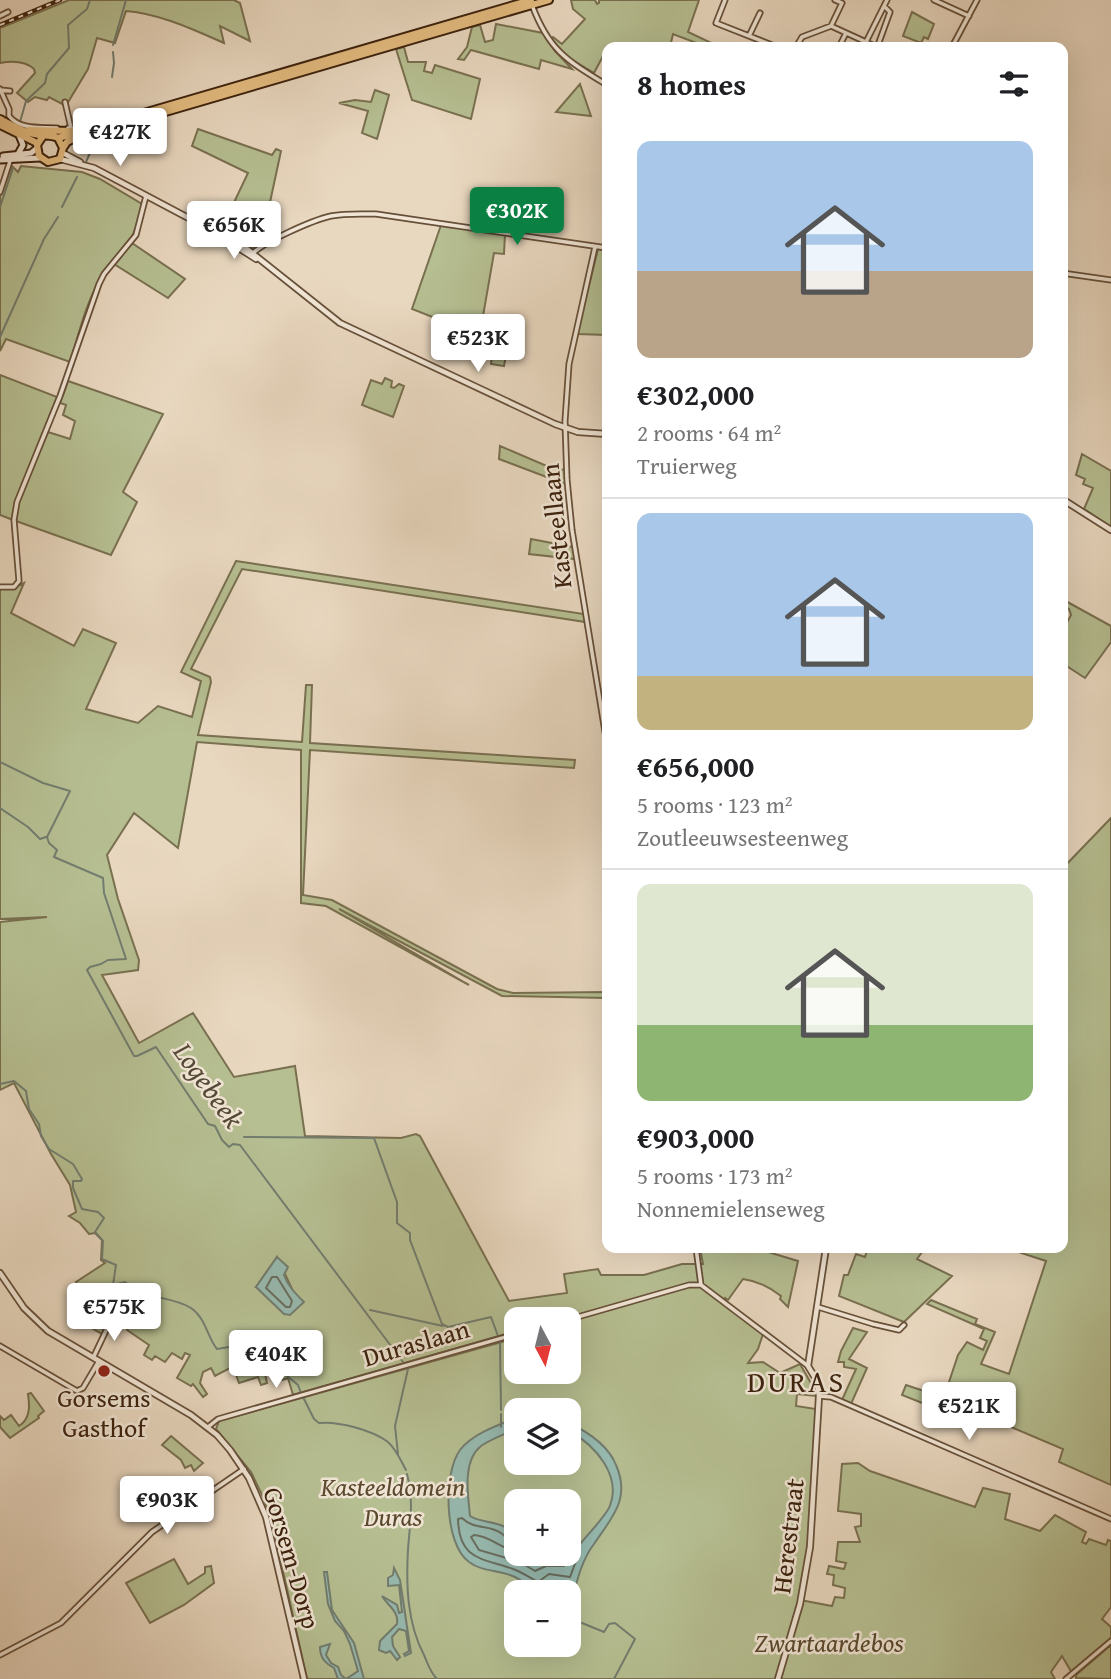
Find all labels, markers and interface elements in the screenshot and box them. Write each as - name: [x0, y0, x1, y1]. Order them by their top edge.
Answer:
- text: 8 homes: [637, 62, 746, 106]
- icon: filters: [995, 65, 1033, 103]
- pin: €427K: [71, 108, 169, 168]
- text: €427K: [89, 114, 151, 147]
- icon: home: [772, 187, 898, 313]
- pin: €302K: [468, 188, 566, 247]
- text: €302K: [486, 193, 548, 226]
- pin: €656K: [185, 202, 283, 261]
- text: €656K: [203, 207, 265, 240]
- pin: €523K: [429, 314, 527, 374]
- text: €523K: [447, 320, 509, 353]
- text: €302,000: [637, 372, 754, 416]
- text: 2 rooms · 64 m²: [637, 416, 781, 449]
- text: Truierweg: [637, 449, 737, 482]
- street label: Kasteellaan: [530, 461, 581, 590]
- icon: home: [772, 559, 898, 685]
- text: €656,000: [637, 744, 754, 788]
- text: 5 rooms · 123 m²: [637, 788, 792, 821]
- text: Zoutleeuwsesteenweg: [637, 821, 848, 854]
- icon: home: [772, 930, 898, 1056]
- water label: Logebeek: [164, 1032, 255, 1136]
- text: €903,000: [637, 1115, 754, 1159]
- text: 5 rooms · 173 m²: [637, 1159, 792, 1192]
- text: Nonnemielenseweg: [637, 1192, 825, 1225]
- pin: €575K: [65, 1284, 163, 1343]
- text: €575K: [83, 1289, 145, 1322]
- north arrow: [504, 1307, 581, 1384]
- map controls: [504, 1307, 581, 1657]
- street label: Duraslaan: [358, 1309, 474, 1376]
- pin: €404K: [227, 1330, 325, 1390]
- text: €404K: [245, 1336, 307, 1369]
- district label: DURAS: [747, 1359, 845, 1403]
- marker: Gorsems Gasthof: [96, 1363, 112, 1379]
- place label: Gorsems Gasthof: [57, 1378, 151, 1447]
- pin: €521K: [920, 1382, 1018, 1442]
- text: €521K: [938, 1388, 1000, 1421]
- button: layers: [504, 1398, 581, 1475]
- park label: Kasteeldomein Duras: [320, 1467, 465, 1536]
- pin: €903K: [118, 1476, 216, 1536]
- street label: Herestraat: [761, 1476, 814, 1596]
- text: €903K: [136, 1482, 198, 1515]
- street label: Gorsem-Dorp: [254, 1482, 331, 1633]
- button: +: [504, 1489, 581, 1566]
- button: −: [504, 1580, 581, 1657]
- park label: Zwartaardebos: [755, 1623, 904, 1662]

